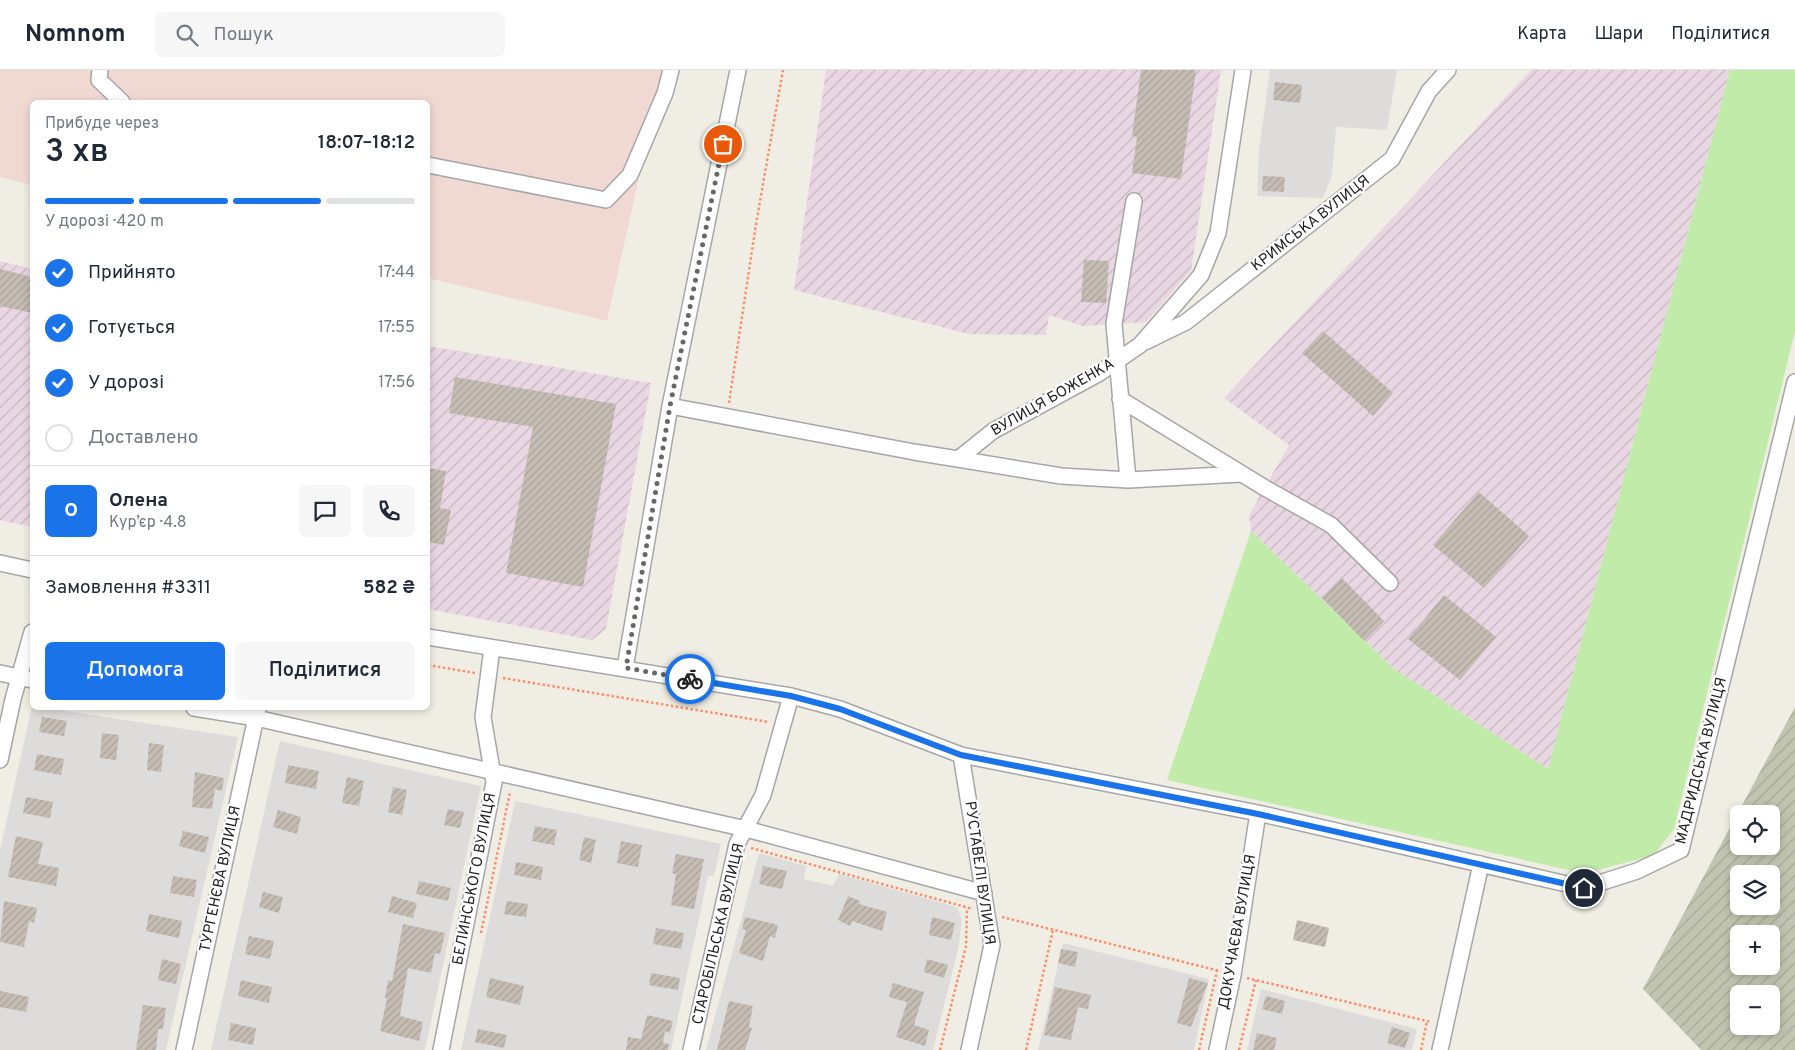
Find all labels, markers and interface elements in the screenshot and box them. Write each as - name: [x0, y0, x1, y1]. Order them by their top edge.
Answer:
- search box: [155, 12, 505, 57]
- text: Nomnom: [25, 20, 125, 50]
- icon: search: [173, 21, 201, 49]
- text: Пошук: [213, 23, 274, 47]
- text: Карта: [1517, 23, 1566, 46]
- text: Шари: [1594, 23, 1643, 46]
- text: Поділитися: [1671, 23, 1770, 46]
- text: Прибуде через: [45, 114, 159, 134]
- pin: [702, 123, 744, 165]
- icon: bag: [709, 130, 737, 158]
- text: 18:07–18:12: [318, 131, 415, 155]
- text: 3 хв: [45, 133, 109, 173]
- street label: КРИМСЬКА ВУЛИЦЯ: [1248, 172, 1374, 276]
- text: У дорозі · 420 m: [45, 212, 164, 232]
- icon: check: [45, 259, 73, 287]
- text: Прийнято: [88, 261, 176, 285]
- text: 17:44: [378, 263, 415, 283]
- icon: check: [45, 314, 73, 342]
- text: Готується: [88, 316, 175, 340]
- text: 17:55: [378, 318, 415, 338]
- street label: ВУЛИЦЯ БОЖЕНКА: [988, 355, 1118, 441]
- icon: check: [45, 369, 73, 397]
- text: У дорозі: [88, 371, 164, 395]
- text: 17:56: [378, 373, 415, 393]
- text: Доставлено: [88, 426, 198, 450]
- button: chat: [299, 485, 351, 537]
- button: phone: [363, 485, 415, 537]
- text: Олена: [109, 489, 168, 513]
- text: О: [64, 499, 78, 523]
- text: Кур’єр · 4.8: [109, 513, 187, 533]
- text: Замовлення #3311: [45, 576, 211, 600]
- text: 582 ₴: [363, 576, 415, 600]
- button: Допомога: [45, 642, 225, 700]
- button: Поділитися: [235, 642, 415, 700]
- courier: [665, 654, 715, 704]
- icon: bike: [676, 665, 704, 693]
- street label: МАДРИДСЬКА ВУЛИЦЯ: [1672, 675, 1732, 847]
- street label: БЕЛИНСЬКОГО ВУЛИЦЯ: [449, 791, 501, 967]
- street label: РУСТАВЕЛІ ВУЛИЦЯ: [960, 800, 998, 946]
- street label: ТУРГЕНЄВА ВУЛИЦЯ: [196, 804, 246, 954]
- map controls: [1730, 805, 1780, 1035]
- button: locate: [1730, 805, 1780, 855]
- street label: СТАРОБІЛЬСЬКА ВУЛИЦЯ: [689, 841, 749, 1027]
- street label: ДОКУЧАЄВА ВУЛИЦЯ: [1215, 853, 1261, 1011]
- button: layers: [1730, 865, 1780, 915]
- pin: [1563, 867, 1605, 909]
- icon: home: [1570, 874, 1598, 902]
- button: +: [1730, 925, 1780, 975]
- button: −: [1730, 985, 1780, 1035]

